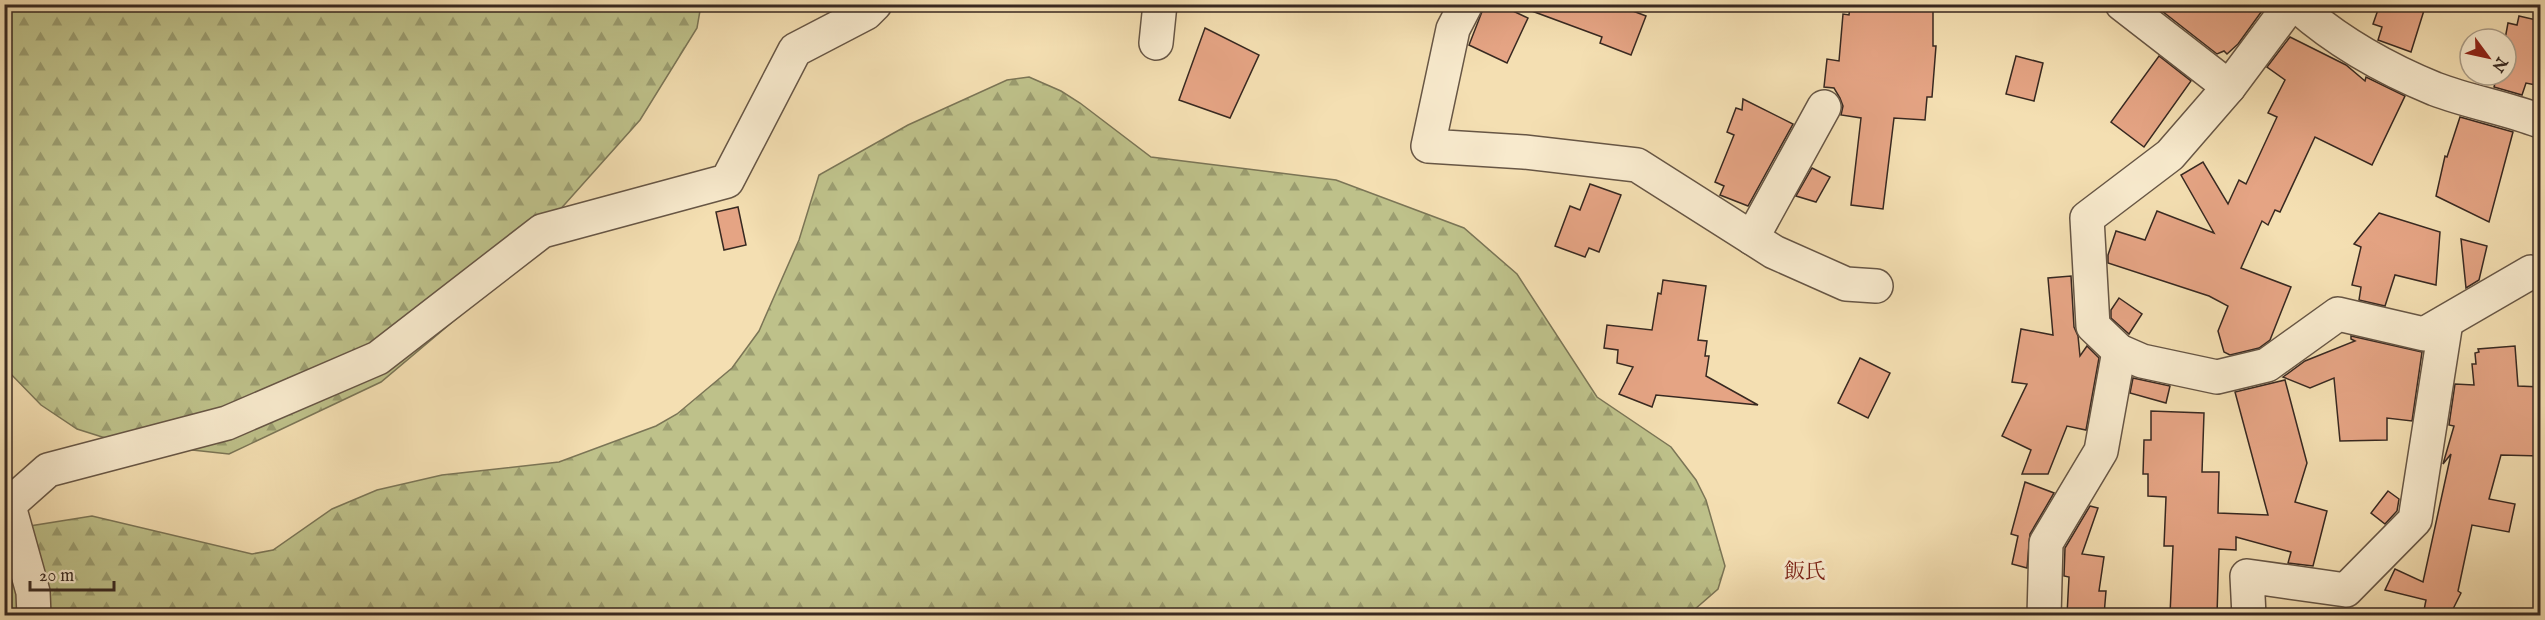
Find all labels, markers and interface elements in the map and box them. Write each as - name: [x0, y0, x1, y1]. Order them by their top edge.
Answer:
- north arrow: [2458, 27, 2518, 87]
- text: N: [2487, 52, 2512, 75]
- scale bar: [30, 554, 114, 592]
- district label: 飯氏: [1784, 559, 1826, 586]
- text: 20 m: [39, 565, 74, 588]

